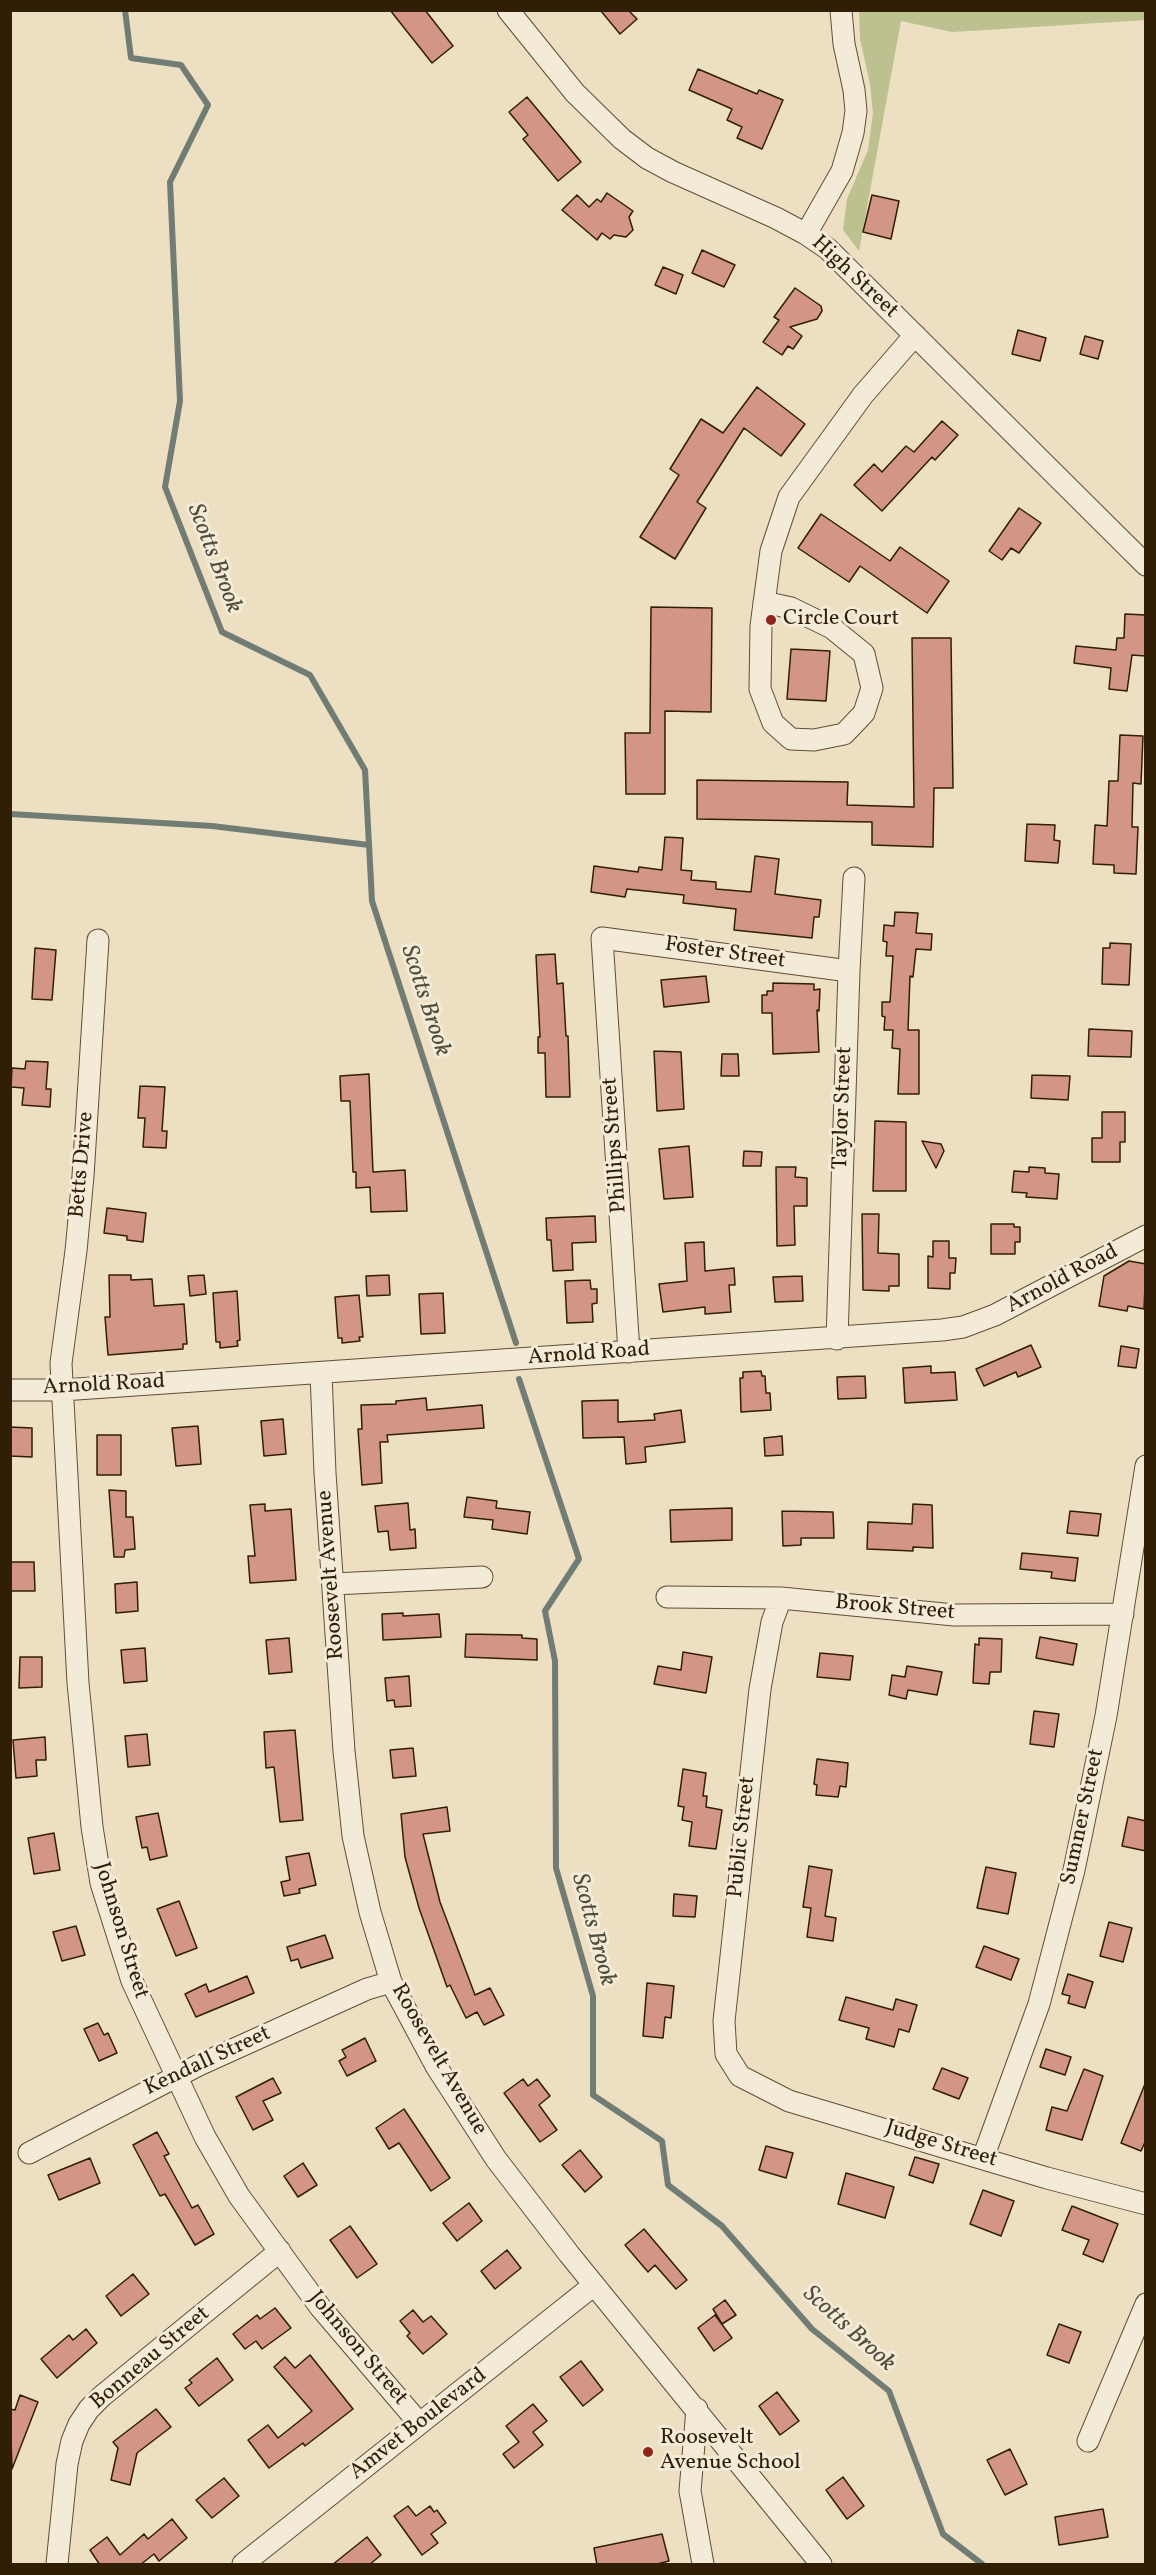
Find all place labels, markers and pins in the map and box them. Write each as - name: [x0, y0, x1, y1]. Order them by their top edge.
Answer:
- place label: Circle Court: [783, 607, 899, 633]
- marker: Circle Court: [764, 613, 778, 627]
- place label: Roosevelt Avenue School: [660, 2426, 801, 2478]
- marker: Roosevelt Avenue School: [641, 2445, 655, 2459]

